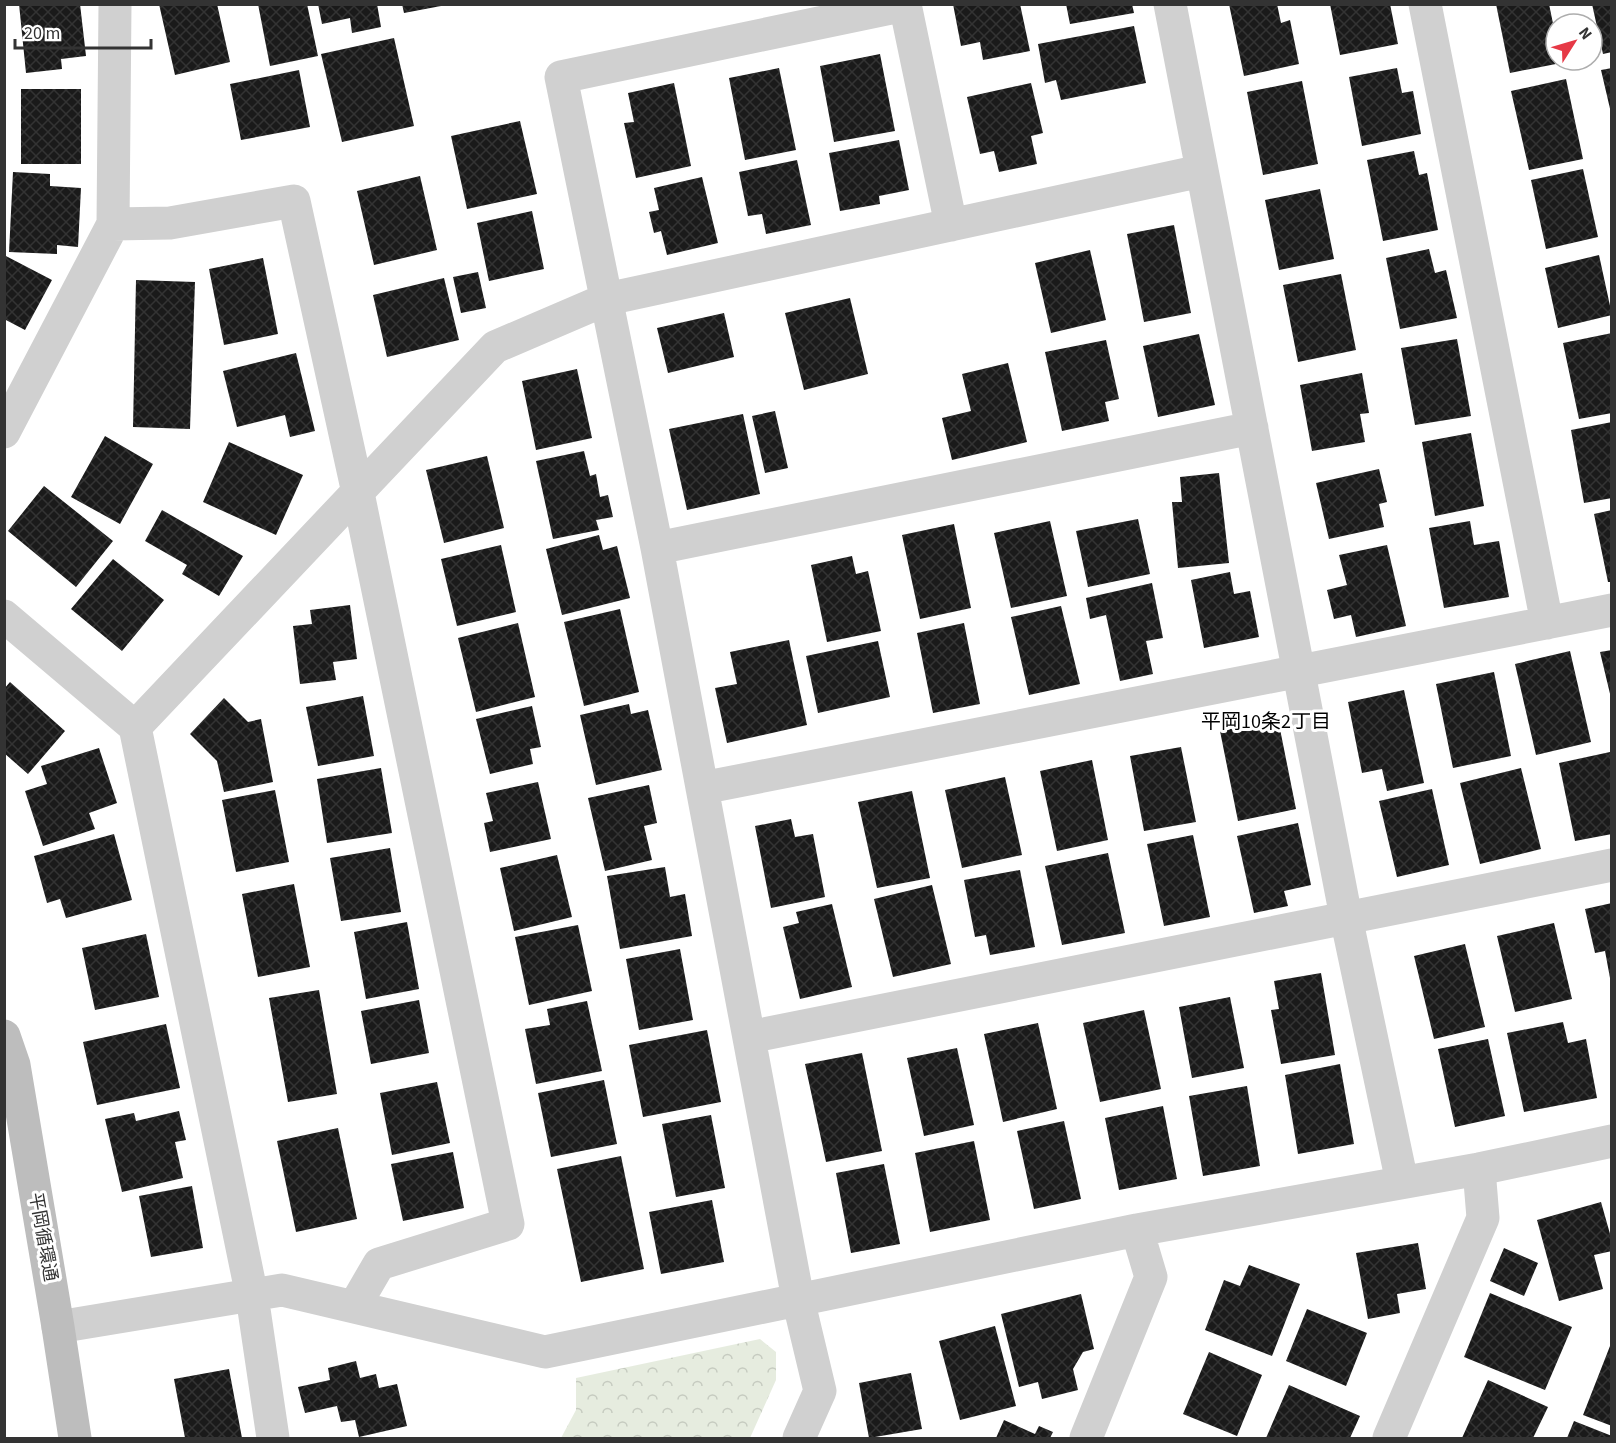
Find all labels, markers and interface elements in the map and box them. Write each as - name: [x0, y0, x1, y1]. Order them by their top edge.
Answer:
- scale bar: [15, 12, 152, 50]
- north arrow: [1544, 12, 1604, 72]
- text: 20 m: [24, 21, 60, 46]
- text: N: [1573, 23, 1597, 44]
- district label: 平岡10条2丁目: [1201, 708, 1331, 736]
- street label: 平岡循環通: [23, 1191, 63, 1283]

